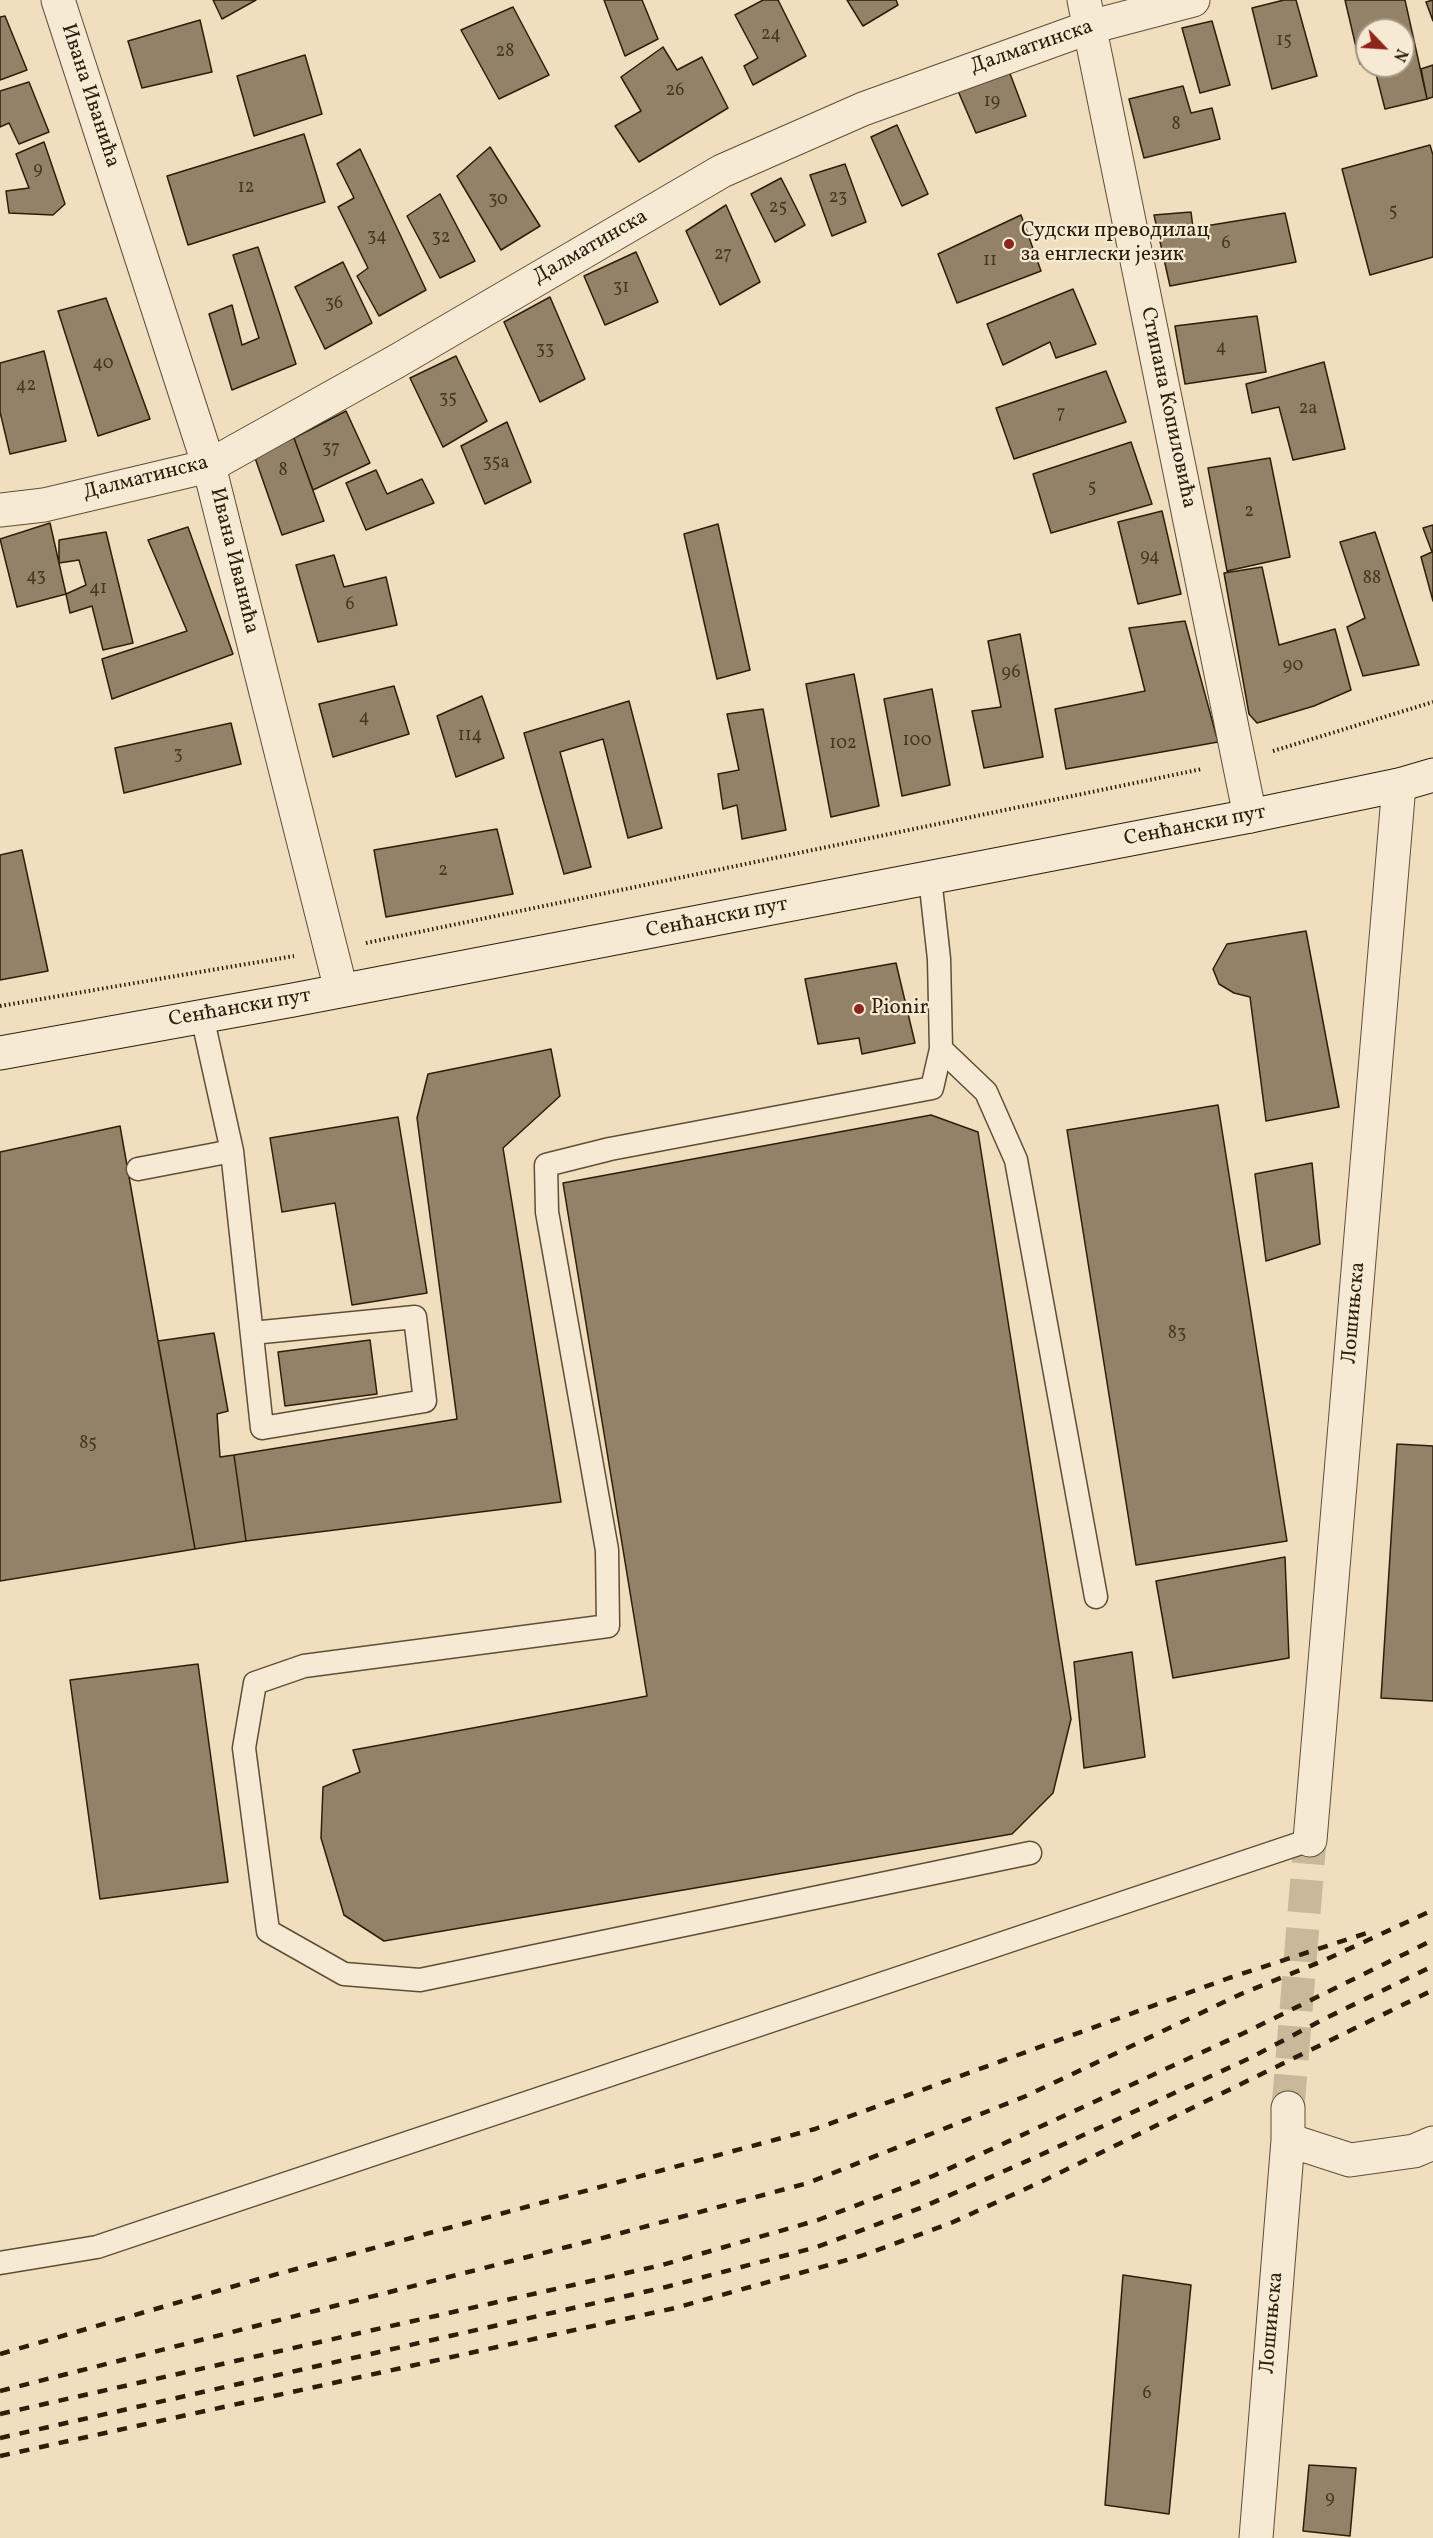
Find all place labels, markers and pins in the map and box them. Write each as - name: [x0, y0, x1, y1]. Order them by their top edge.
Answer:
- place label: Судски преводилац за енглески језик: [1021, 219, 1210, 269]
- marker: Судски преводилац за енглески језик: [1002, 237, 1016, 251]
- place label: Pionir: [871, 996, 928, 1022]
- marker: Pionir: [852, 1002, 866, 1016]

